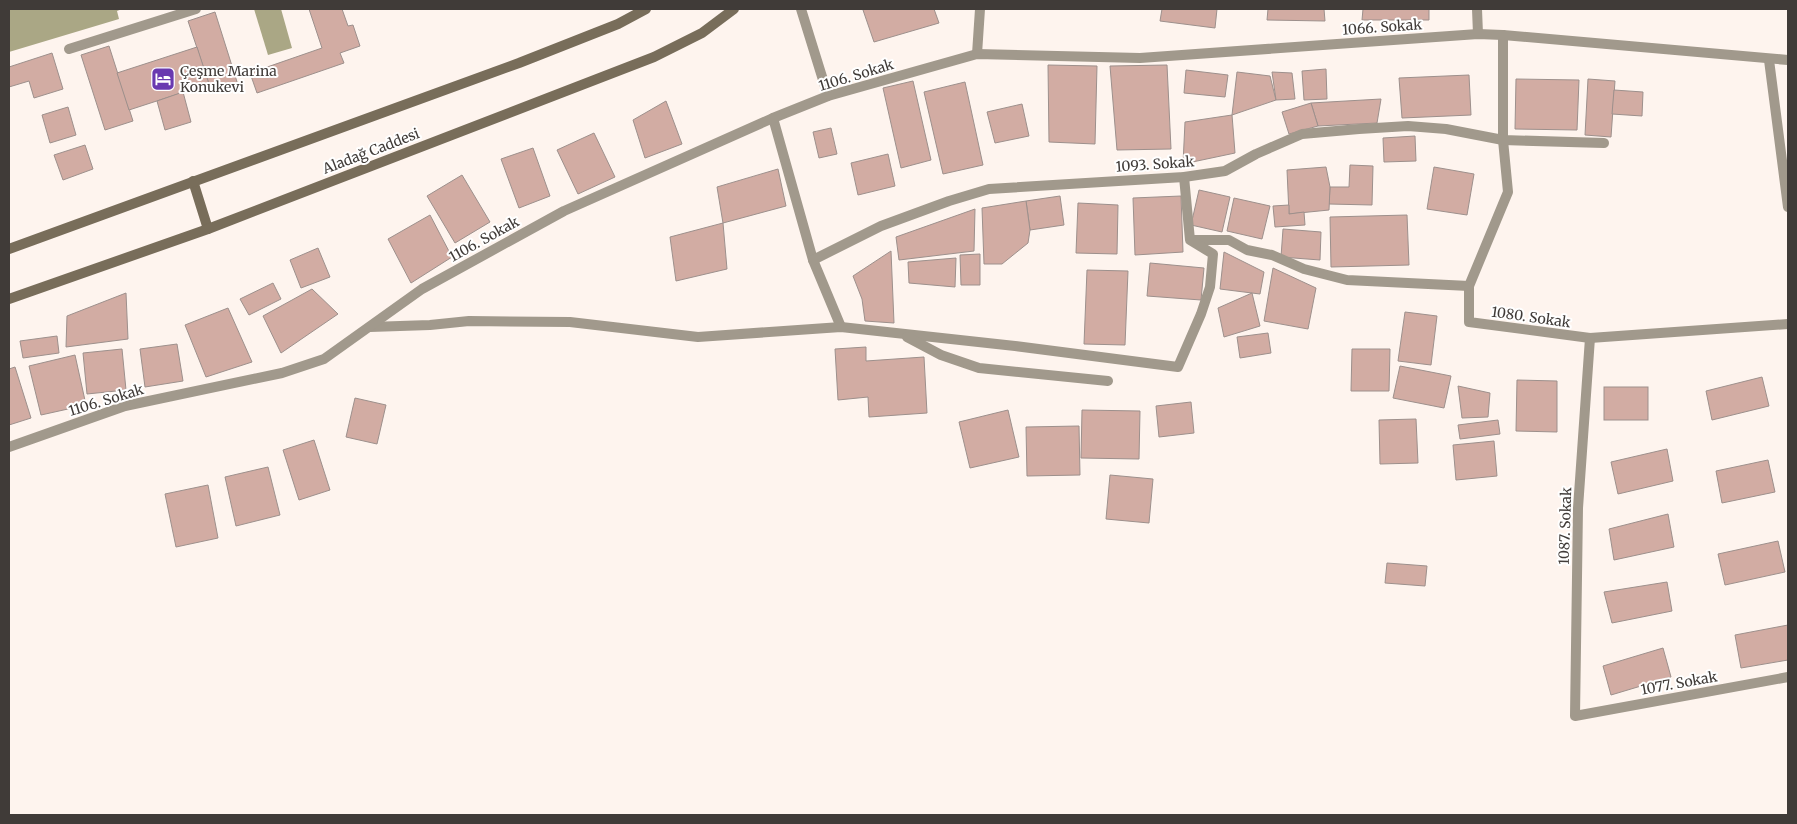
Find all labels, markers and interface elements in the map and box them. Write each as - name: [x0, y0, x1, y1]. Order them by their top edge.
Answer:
- street label: 1066. Sokak: [1341, 15, 1423, 39]
- street label: 1106. Sokak: [816, 55, 896, 95]
- place label: Çeşme Marina Konukevi: [180, 62, 277, 96]
- hotel icon: Çeşme Marina Konukevi: [150, 66, 176, 92]
- street label: Aladağ Caddesi: [319, 124, 422, 178]
- street label: 1093. Sokak: [1115, 152, 1195, 176]
- street label: 1106. Sokak: [446, 212, 522, 266]
- street label: 1080. Sokak: [1490, 303, 1572, 331]
- street label: 1106. Sokak: [66, 380, 146, 420]
- street label: 1087. Sokak: [1555, 487, 1575, 565]
- street label: 1077. Sokak: [1639, 667, 1719, 699]

